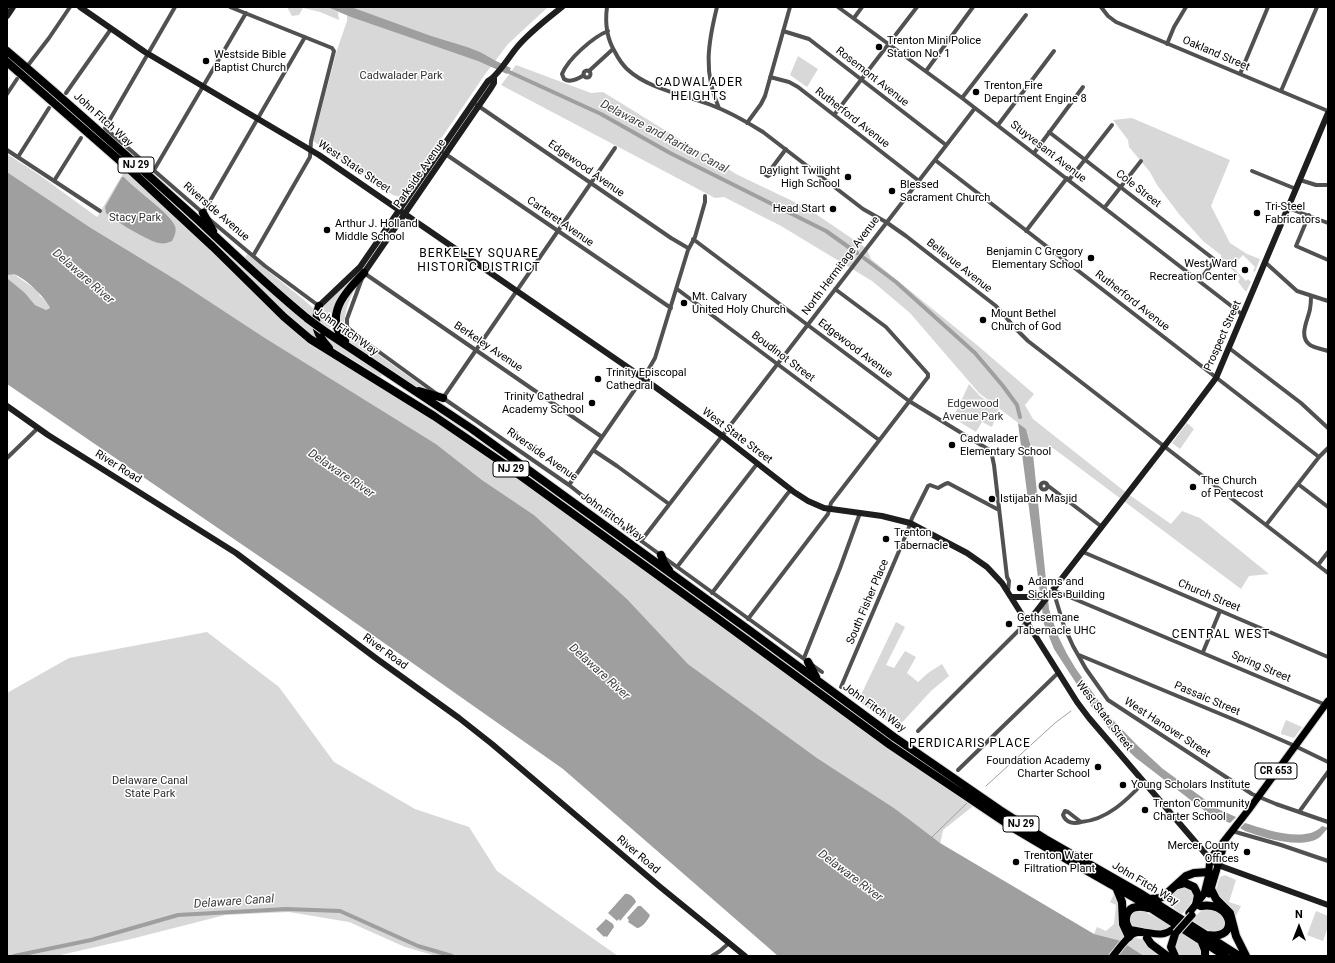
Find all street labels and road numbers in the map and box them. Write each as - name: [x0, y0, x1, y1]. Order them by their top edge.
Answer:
- street label: Oakland Street: [1180, 34, 1252, 74]
- street label: Rosemont Avenue: [833, 44, 911, 110]
- street label: Rutherford Avenue: [812, 85, 892, 151]
- street label: John Fitch Way: [71, 90, 135, 150]
- street label: Stuyvesant Avenue: [1007, 118, 1089, 186]
- street label: Parkside Avenue: [391, 137, 449, 211]
- street label: West State Street: [315, 138, 393, 196]
- street label: Edgewood Avenue: [545, 138, 627, 200]
- road number: NJ 29: [118, 157, 154, 173]
- street label: Cole Street: [1113, 167, 1163, 211]
- street label: Riverside Avenue: [180, 180, 252, 244]
- street label: Carteret Avenue: [524, 194, 596, 250]
- street label: North Hermitage Avenue: [799, 214, 883, 318]
- street label: Bellevue Avenue: [924, 236, 994, 296]
- street label: Rutherford Avenue: [1092, 268, 1172, 334]
- street label: Prospect Street: [1202, 299, 1244, 373]
- street label: John Fitch Way: [312, 305, 380, 359]
- street label: Edgewood Avenue: [815, 317, 895, 381]
- street label: Berkeley Avenue: [451, 319, 525, 375]
- street label: Boudinot Street: [749, 329, 817, 385]
- street label: West State Street: [699, 405, 775, 467]
- street label: Riverside Avenue: [504, 426, 580, 484]
- street label: River Road: [92, 448, 144, 486]
- road number: NJ 29: [493, 461, 529, 477]
- street label: John Fitch Way: [578, 490, 646, 544]
- street label: South Fisher Place: [844, 557, 892, 647]
- street label: Church Street: [1176, 577, 1242, 615]
- street label: River Road: [360, 631, 410, 673]
- street label: Spring Street: [1229, 649, 1293, 685]
- street label: West State Street: [1073, 679, 1135, 753]
- street label: Passaic Street: [1172, 679, 1242, 719]
- street label: John Fitch Way: [840, 681, 908, 735]
- street label: West Hanover Street: [1121, 695, 1213, 761]
- road number: CR 653: [1255, 763, 1297, 779]
- road number: NJ 29: [1003, 816, 1039, 832]
- street label: River Road: [614, 833, 662, 877]
- street label: John Fitch Way: [1110, 859, 1180, 909]

